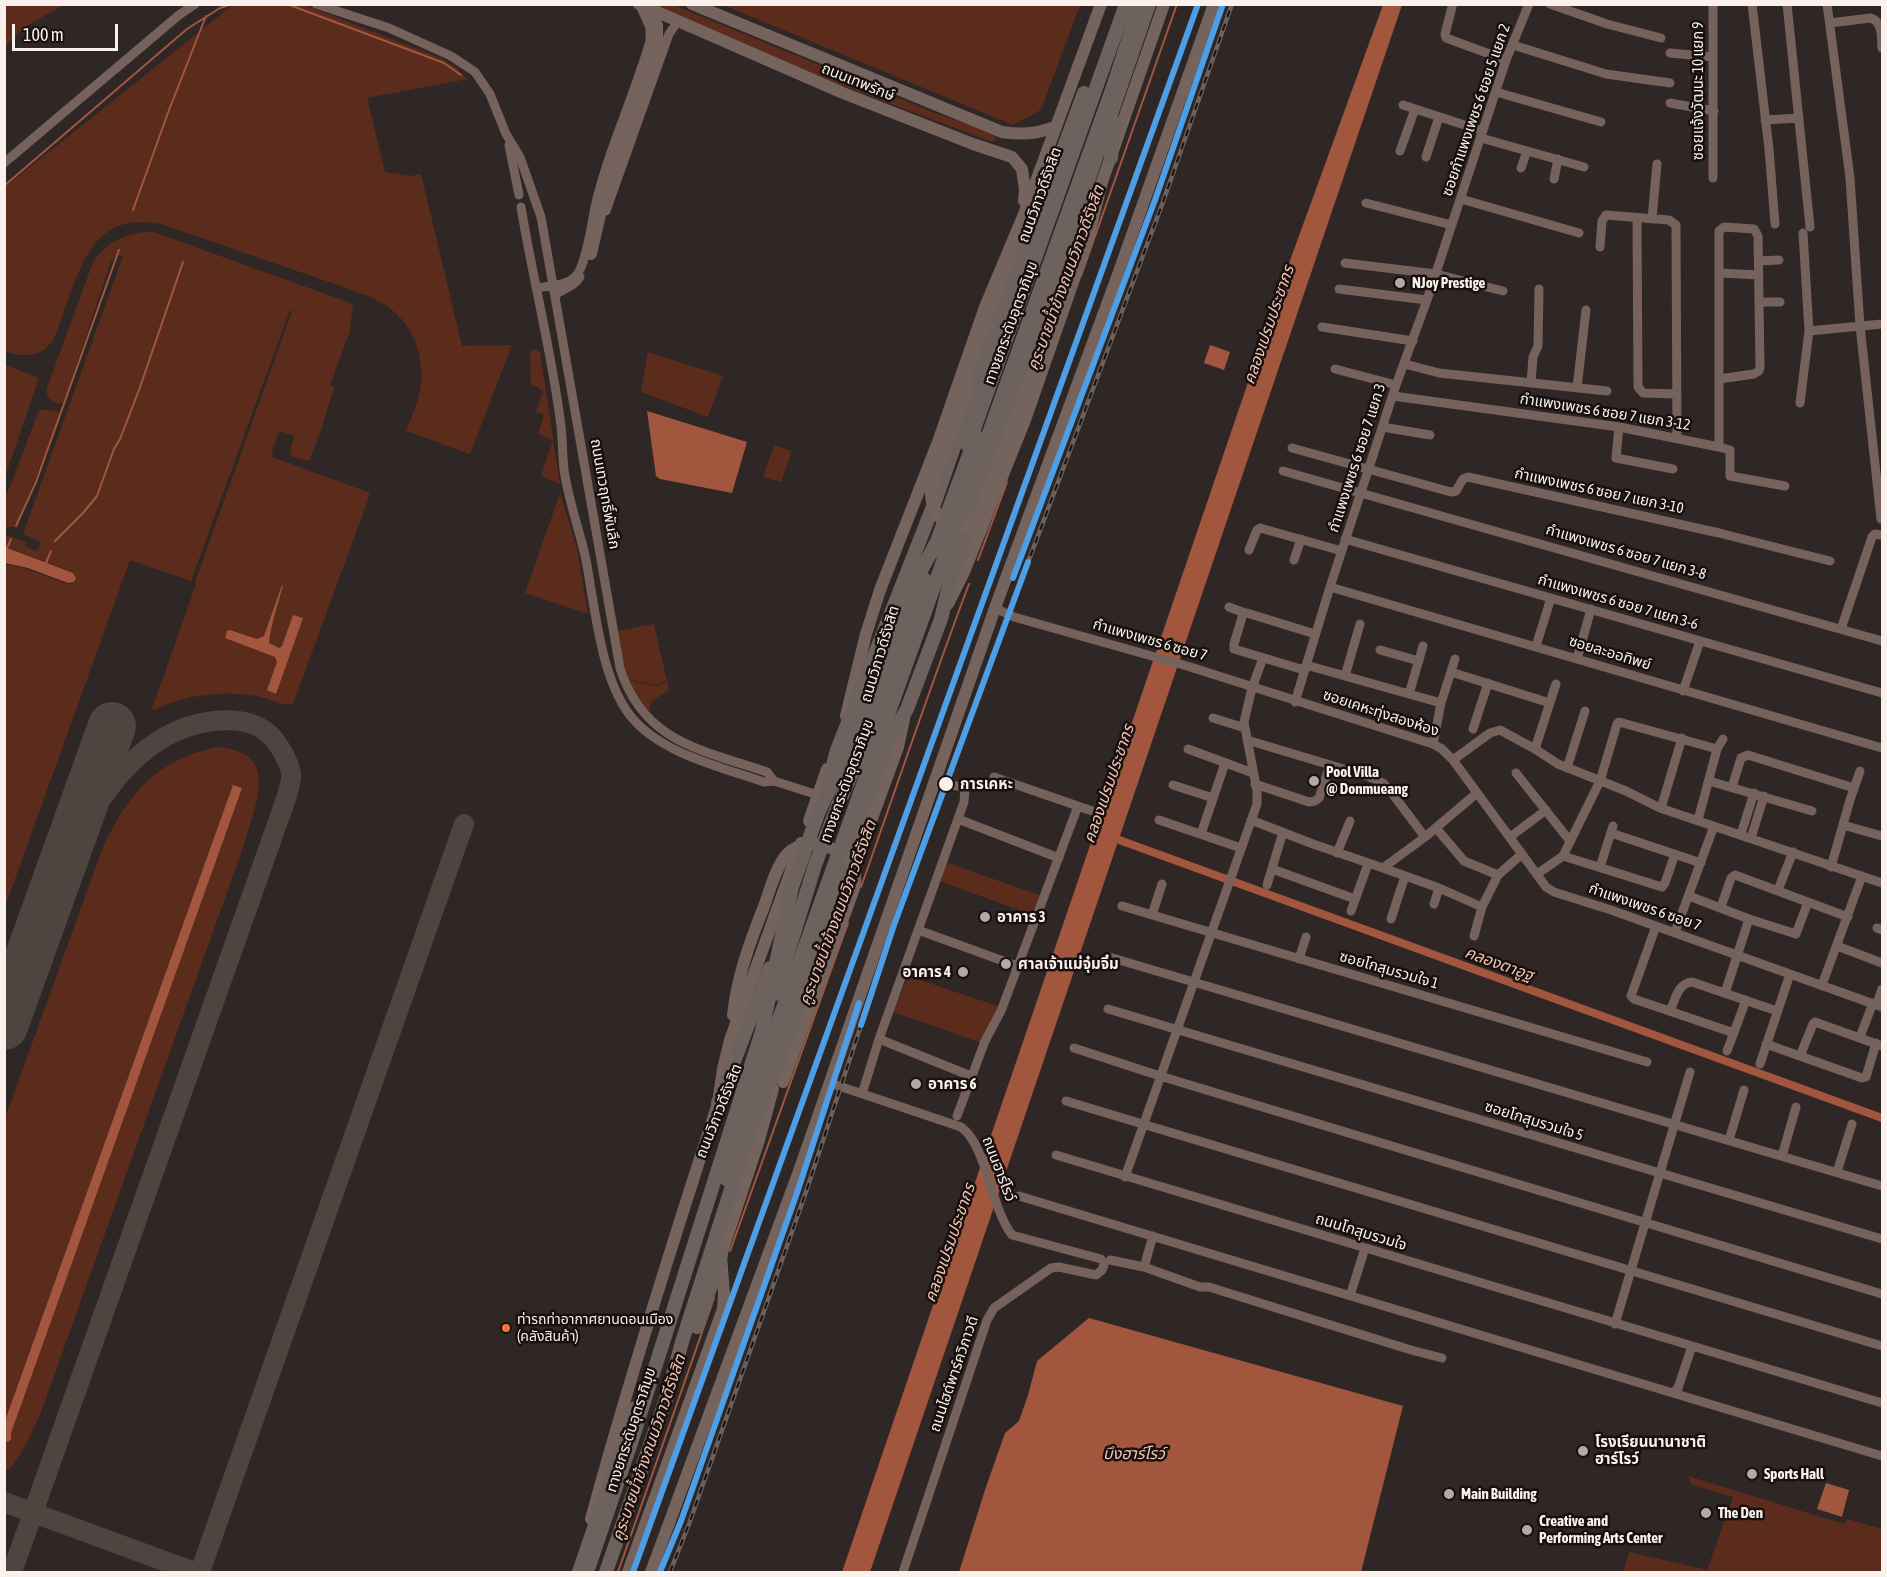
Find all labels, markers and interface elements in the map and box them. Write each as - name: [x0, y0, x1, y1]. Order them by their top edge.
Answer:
- scale bar: [15, 12, 122, 50]
- street label: ซอยกำแพงเพชร 6 ซอย 5 แยก 2: [1438, 21, 1514, 199]
- street label: ซอยแจ้งวัฒนะ 10 แยก 9: [1689, 22, 1707, 160]
- text: 100 m: [23, 24, 64, 45]
- street label: ถนนเทพรักษ์: [819, 59, 897, 105]
- street label: ถนนวิภาวดีรังสิต: [1014, 145, 1066, 245]
- water label: คูระบายน้ำข้างถนนวิภาวดีรังสิต: [1024, 183, 1108, 373]
- street label: ทางยกระดับอุตราภิมุข: [980, 259, 1042, 387]
- water label: คลองเปรมประชากร: [1240, 263, 1298, 387]
- place label: NJoy Prestige: [1412, 274, 1485, 292]
- marker: NJoy Prestige: [1393, 276, 1407, 290]
- street label: กำแพงเพชร 6 ซอย 7 แยก 3: [1324, 381, 1390, 535]
- street label: กำแพงเพชร 6 ซอย 7 แยก 3-12: [1519, 390, 1691, 434]
- street label: ถนนเทวฤทธิ์พันลึก: [586, 437, 624, 551]
- street label: กำแพงเพชร 6 ซอย 7 แยก 3-10: [1513, 464, 1685, 518]
- street label: กำแพงเพชร 6 ซอย 7 แยก 3-8: [1544, 520, 1708, 584]
- street label: กำแพงเพชร 6 ซอย 7 แยก 3-6: [1536, 570, 1700, 634]
- street label: ถนนวิภาวดีรังสิต: [857, 604, 903, 704]
- street label: กำแพงเพชร 6 ซอย 7: [1091, 615, 1209, 665]
- street label: ซอยละออทิพย์: [1567, 632, 1653, 674]
- street label: ซอยเคหะทุ่งสองห้อง: [1321, 686, 1441, 740]
- street label: ทางยกระดับอุตราภิมุข: [816, 717, 878, 845]
- water label: คลองเปรมประชากร: [1080, 722, 1138, 846]
- place label: Pool Villa @ Donmueang: [1326, 763, 1408, 798]
- marker: Pool Villa @ Donmueang: [1307, 774, 1321, 788]
- marker: การเคหะ: [937, 775, 955, 793]
- place label: การเคหะ: [960, 775, 1013, 793]
- water label: คูระบายน้ำข้างถนนวิภาวดีรังสิต: [796, 818, 880, 1008]
- street label: กำแพงเพชร 6 ซอย 7: [1586, 879, 1704, 935]
- place label: อาคาร 3: [997, 908, 1046, 926]
- marker: อาคาร 3: [978, 910, 992, 924]
- water label: คลองตาอูฐ: [1462, 943, 1536, 985]
- street label: ซอยโกสุมรวมใจ 1: [1337, 947, 1441, 993]
- place label: ศาลเจ้าแม่จุ๋มจิ๋ม: [1018, 955, 1119, 973]
- marker: ศาลเจ้าแม่จุ๋มจิ๋ม: [999, 957, 1013, 971]
- place label: อาคาร 4: [902, 963, 951, 981]
- marker: อาคาร 4: [956, 965, 970, 979]
- street label: ถนนวิภาวดีรังสิต: [692, 1061, 746, 1161]
- place label: อาคาร 6: [928, 1075, 977, 1093]
- marker: อาคาร 6: [909, 1077, 923, 1091]
- street label: ซอยโกสุมรวมใจ 5: [1483, 1097, 1585, 1145]
- street label: ถนนฮาร์โรว์: [978, 1134, 1020, 1204]
- water label: คลองเปรมประชากร: [921, 1181, 979, 1305]
- street label: ถนนโกสุมรวมใจ: [1313, 1210, 1409, 1254]
- place label: ท่ารถท่าอากาศยานดอนเมือง (คลังสินค้า): [517, 1312, 673, 1344]
- street label: ถนนไฮด์พาร์ควิภาวดี: [926, 1314, 982, 1434]
- marker: ท่ารถท่าอากาศยานดอนเมือง (คลังสินค้า): [500, 1322, 512, 1334]
- water label: คูระบายน้ำข้างถนนวิภาวดีรังสิต: [608, 1352, 690, 1544]
- street label: ทางยกระดับอุตราภิมุข: [602, 1365, 660, 1495]
- place label: โรงเรียนนานาชาติ ฮาร์โรว์: [1595, 1433, 1706, 1468]
- water label: บึงฮาร์โรว์: [1103, 1444, 1165, 1464]
- marker: โรงเรียนนานาชาติ ฮาร์โรว์: [1576, 1444, 1590, 1458]
- place label: Sports Hall: [1764, 1465, 1824, 1483]
- marker: Sports Hall: [1745, 1467, 1759, 1481]
- place label: Main Building: [1461, 1485, 1537, 1503]
- marker: Main Building: [1442, 1487, 1456, 1501]
- place label: The Den: [1718, 1504, 1763, 1522]
- marker: The Den: [1699, 1506, 1713, 1520]
- place label: Creative and Performing Arts Center: [1539, 1512, 1662, 1547]
- marker: Creative and Performing Arts Center: [1520, 1523, 1534, 1537]

